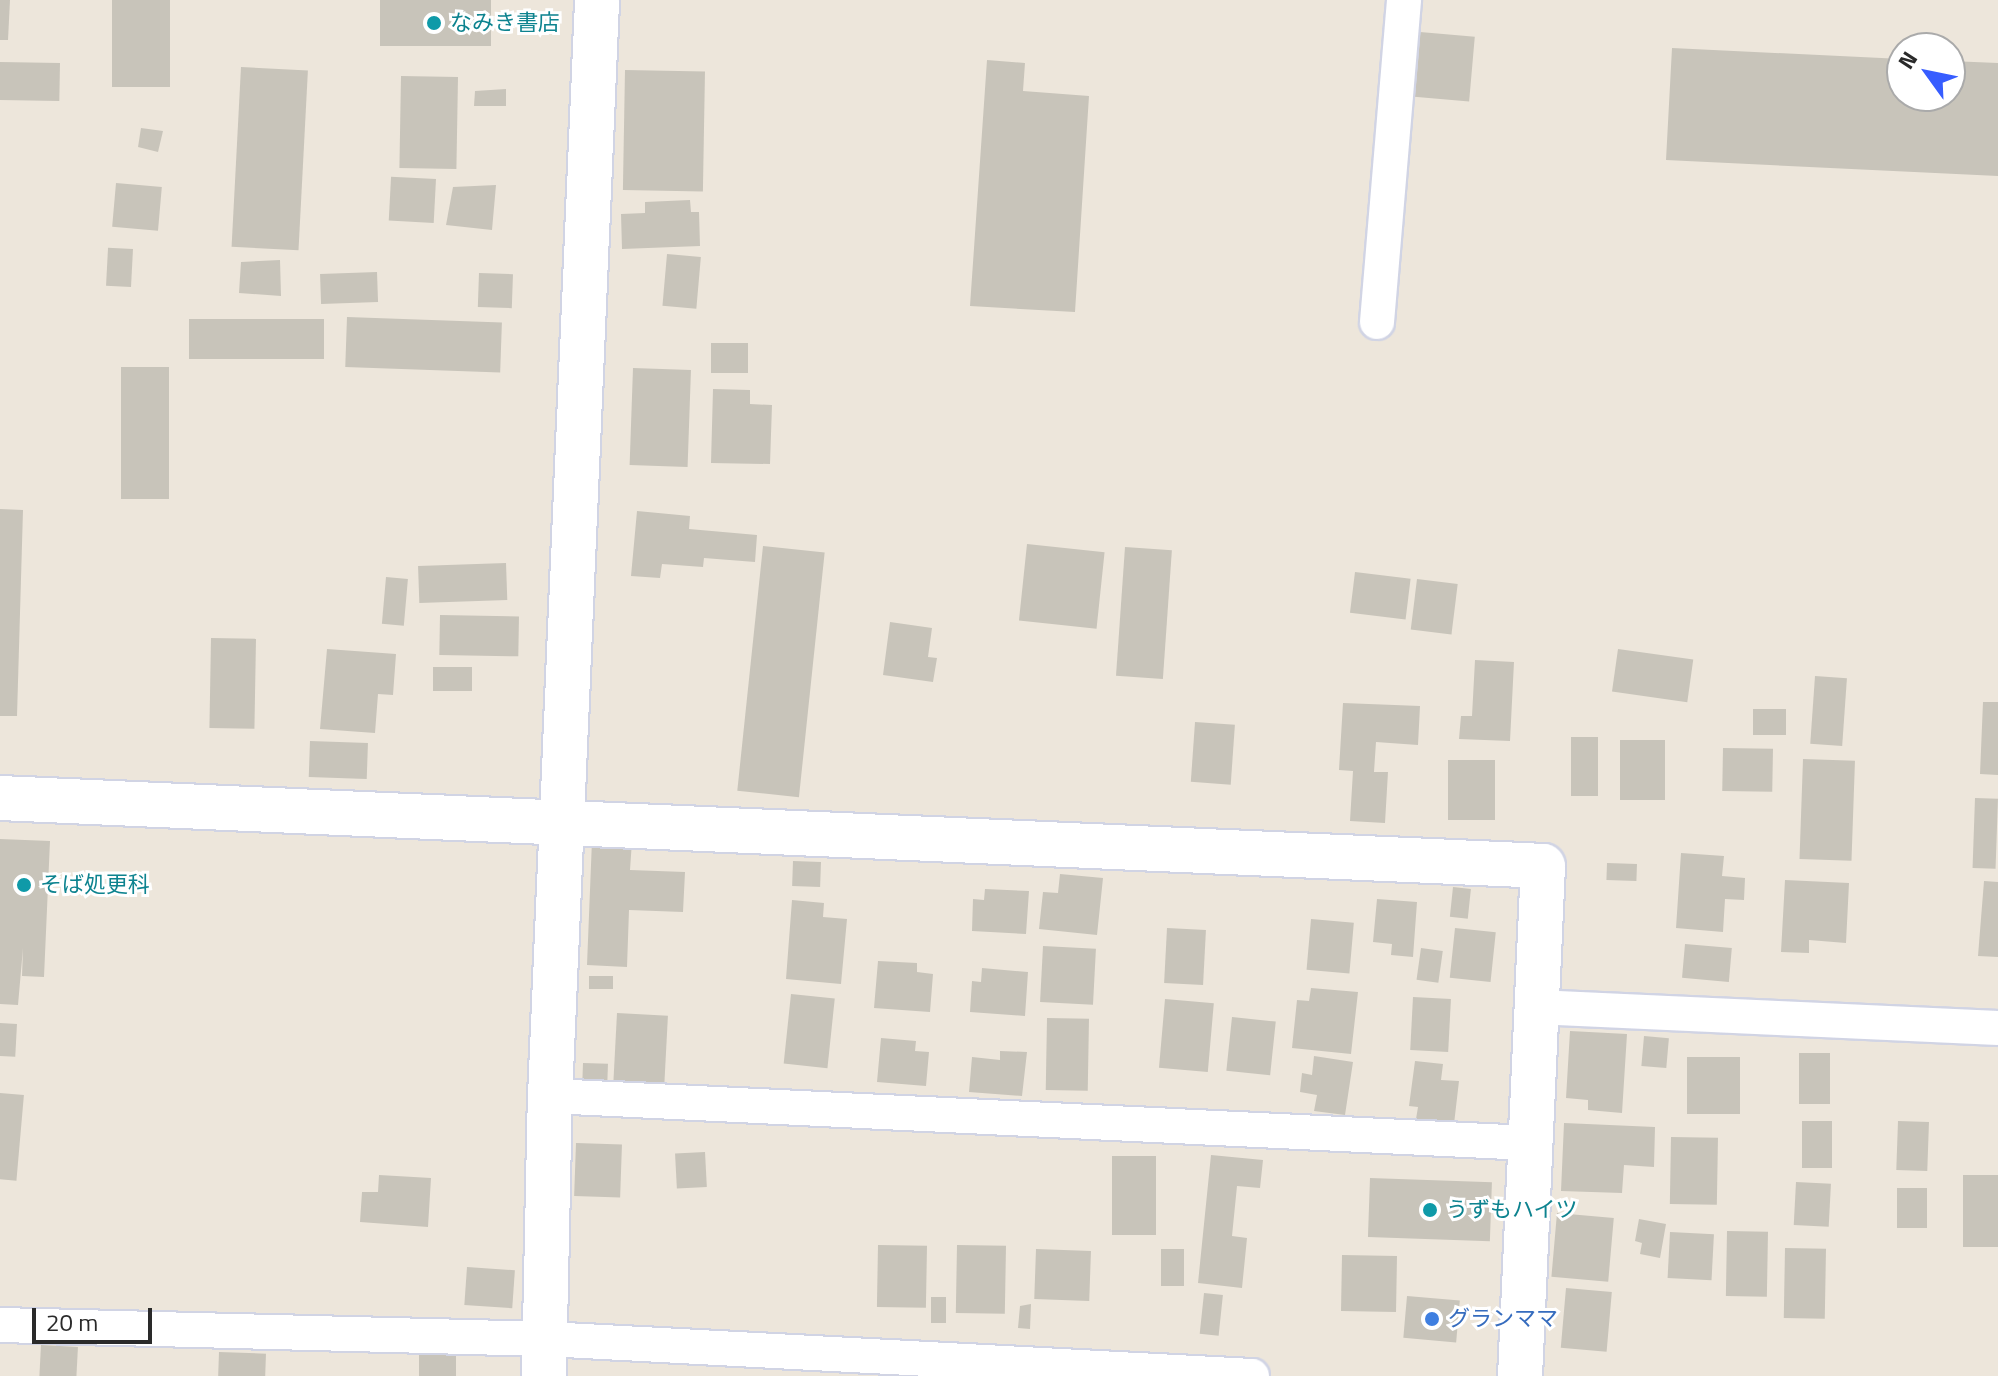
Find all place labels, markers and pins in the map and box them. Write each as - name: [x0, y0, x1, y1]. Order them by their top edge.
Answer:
- place label: なみき書店: [450, 10, 560, 36]
- marker: なみき書店: [425, 14, 443, 32]
- place label: そば処更科: [40, 872, 150, 898]
- marker: そば処更科: [15, 876, 33, 894]
- place label: うずもハイツ: [1446, 1197, 1578, 1223]
- marker: うずもハイツ: [1421, 1201, 1439, 1219]
- place label: グランママ: [1448, 1306, 1558, 1332]
- marker: グランママ: [1423, 1310, 1441, 1328]

